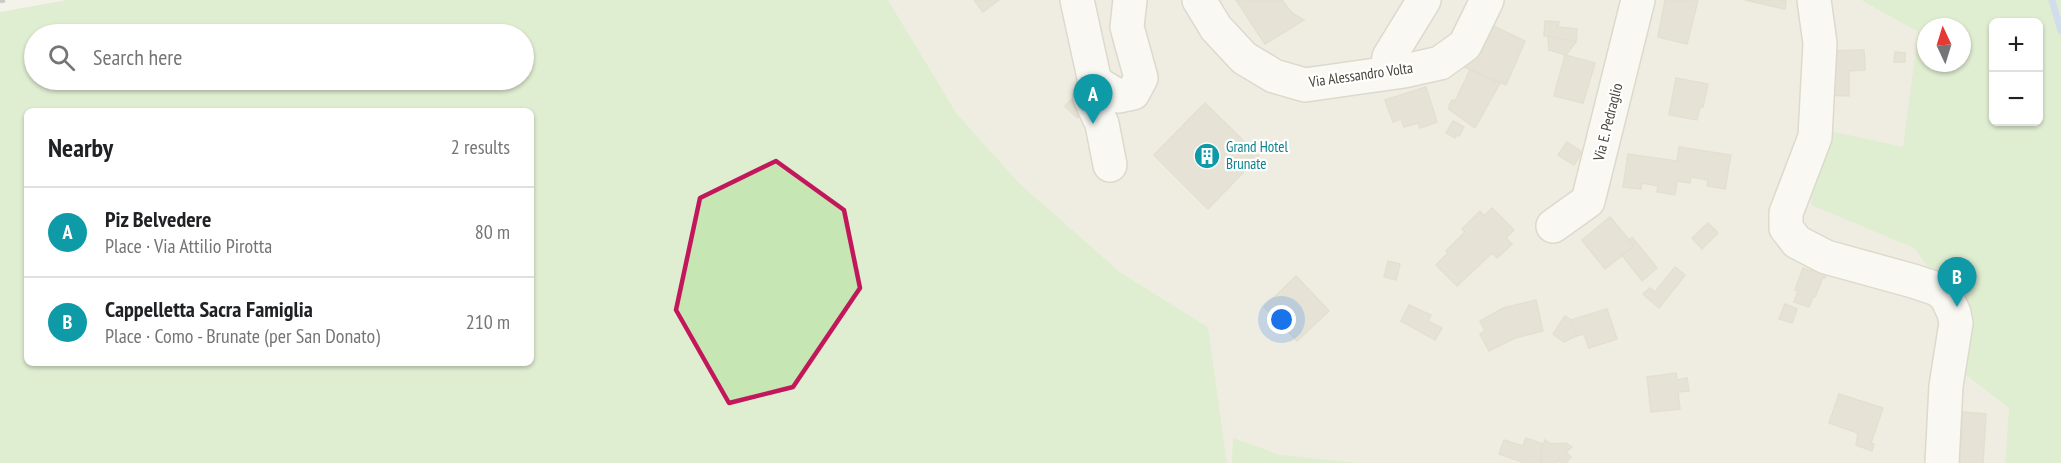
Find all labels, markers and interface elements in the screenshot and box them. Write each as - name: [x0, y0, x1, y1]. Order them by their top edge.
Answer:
- north arrow: [1917, 18, 1971, 72]
- map controls: [1989, 18, 2043, 126]
- button: +: [1989, 18, 2043, 72]
- search box: [24, 24, 534, 90]
- icon: search: [45, 41, 78, 74]
- text: Search here: [93, 43, 182, 71]
- street label: Via Alessandro Volta: [1307, 58, 1414, 91]
- button: −: [1989, 72, 2043, 126]
- pin: A: [1074, 74, 1112, 124]
- street label: Via E. Pedraglio: [1588, 81, 1626, 164]
- text: Nearby: [48, 131, 113, 164]
- text: 2 results: [451, 134, 510, 160]
- place label: Grand Hotel Brunate: [1226, 137, 1288, 173]
- building icon: Grand Hotel Brunate: [1192, 141, 1222, 171]
- text: Piz Belvedere: [105, 205, 211, 233]
- text: A: [62, 219, 73, 245]
- text: 80 m: [475, 219, 510, 245]
- text: Place · Via Attilio Pirotta: [105, 233, 272, 259]
- pin: B: [1938, 258, 1976, 307]
- text: Cappelletta Sacra Famiglia: [105, 295, 313, 323]
- your location: [1267, 305, 1296, 334]
- text: B: [63, 309, 72, 335]
- text: 210 m: [466, 309, 510, 335]
- text: Place · Como - Brunate (per San Donato): [105, 323, 380, 349]

